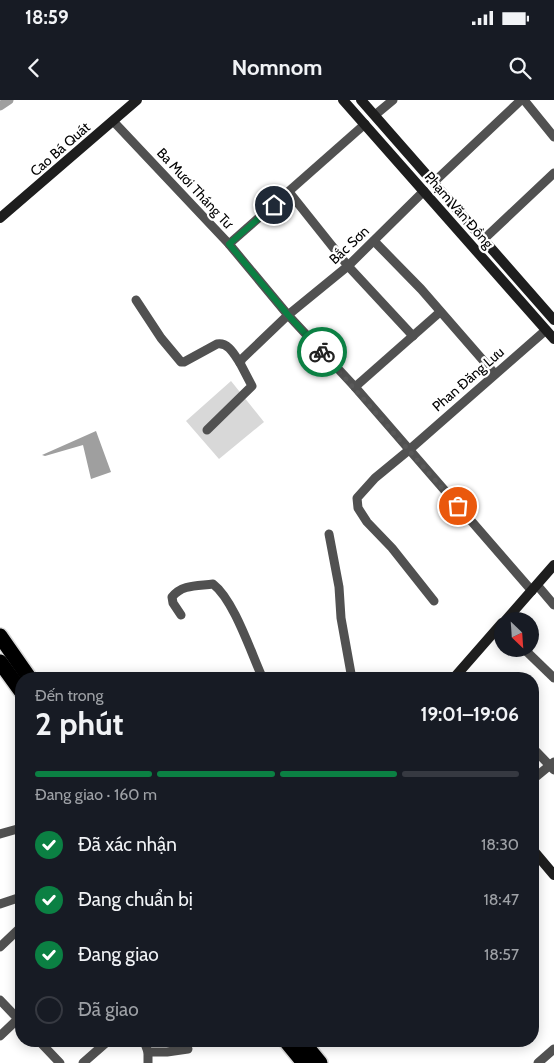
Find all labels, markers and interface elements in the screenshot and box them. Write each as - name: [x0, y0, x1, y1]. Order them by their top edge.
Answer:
- text: 18:59: [25, 6, 69, 29]
- icon: back: [20, 54, 48, 82]
- text: Nomnom: [232, 54, 322, 81]
- icon: search: [506, 54, 534, 82]
- street label: Cao Bá Quát: [26, 118, 94, 180]
- street label: Ba Mươi Tháng Tư: [153, 144, 238, 233]
- street label: Phạm Văn Đồng: [421, 168, 498, 253]
- pin: [253, 184, 295, 226]
- icon: home: [260, 191, 288, 219]
- street label: Bắc Sơn: [325, 222, 373, 268]
- courier: [297, 327, 347, 377]
- icon: bike: [308, 338, 336, 366]
- street label: Phan Đăng Lưu: [428, 343, 508, 415]
- pin: [437, 485, 479, 527]
- icon: bag: [444, 492, 472, 520]
- north arrow: [494, 612, 539, 658]
- map controls: [494, 612, 539, 657]
- text: Đến trong: [35, 686, 103, 705]
- text: 19:01–19:06: [420, 703, 519, 726]
- text: 2 phút: [35, 704, 124, 743]
- text: Đang giao · 160 m: [35, 785, 157, 804]
- icon: check: [35, 831, 63, 859]
- text: Đã xác nhận: [78, 833, 177, 856]
- text: 18:30: [481, 835, 519, 854]
- icon: check: [35, 886, 63, 914]
- text: Đang chuẩn bị: [78, 888, 193, 911]
- text: 18:47: [483, 890, 519, 909]
- icon: check: [35, 941, 63, 969]
- text: Đang giao: [78, 943, 159, 966]
- text: 18:57: [484, 945, 519, 964]
- text: Đã giao: [78, 998, 139, 1021]

